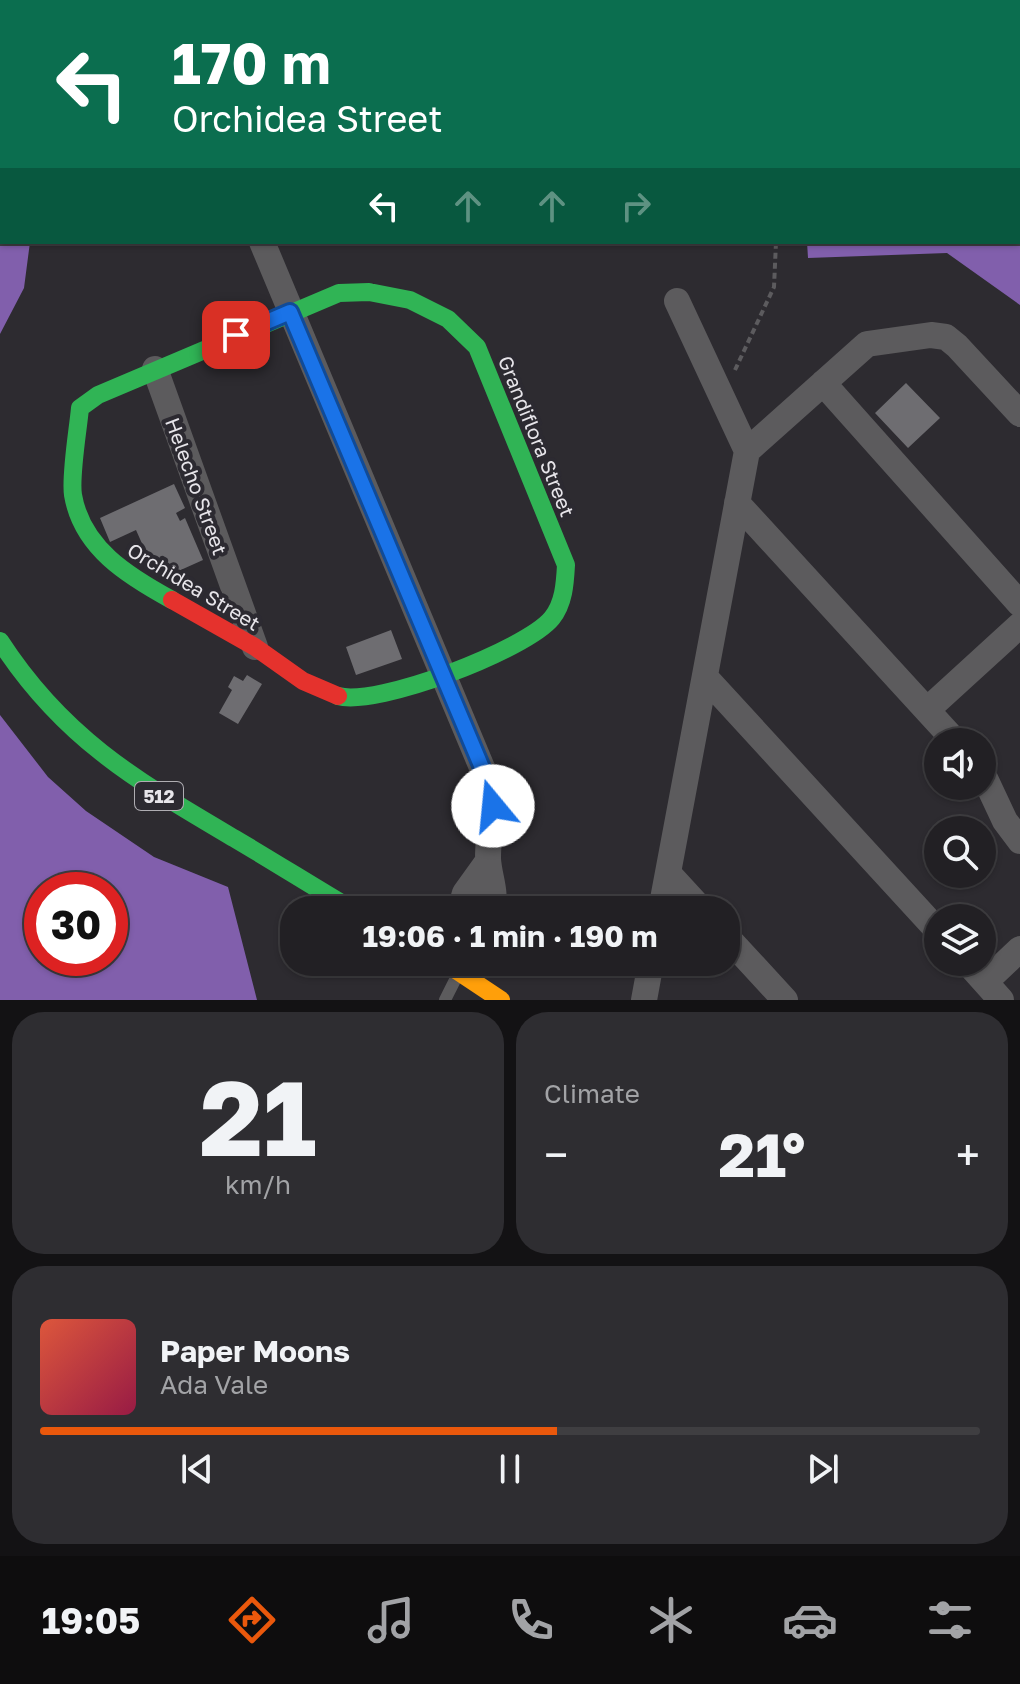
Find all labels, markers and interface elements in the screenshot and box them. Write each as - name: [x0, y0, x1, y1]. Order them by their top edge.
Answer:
- text: 170 m: [172, 29, 331, 96]
- icon: left: [40, 32, 144, 136]
- text: Orchidea Street: [172, 97, 443, 140]
- icon: left: [362, 184, 406, 228]
- icon: ahead: [446, 184, 490, 228]
- icon: ahead: [530, 184, 574, 228]
- icon: right: [614, 184, 658, 228]
- pin: [202, 301, 270, 369]
- icon: arrive: [214, 313, 258, 357]
- street label: Grandiflora Street: [494, 352, 580, 520]
- street label: Helecho Street: [161, 414, 233, 558]
- street label: Orchidea Street: [123, 537, 265, 635]
- map controls: [924, 728, 996, 976]
- button: sound: [924, 728, 996, 800]
- position arrow: [451, 764, 535, 848]
- road number: 512: [135, 782, 183, 810]
- button: search: [924, 816, 996, 888]
- speed limit sign: 30: [24, 872, 128, 976]
- button: layers: [924, 904, 996, 976]
- text: 19:06 · 1 min · 190 m: [362, 918, 658, 954]
- text: 21: [199, 1054, 317, 1179]
- text: Climate: [544, 1078, 640, 1109]
- text: 21°: [719, 1118, 805, 1190]
- text: −: [544, 1128, 568, 1181]
- text: +: [956, 1128, 980, 1181]
- text: km/h: [225, 1169, 291, 1200]
- text: Paper Moons: [160, 1333, 350, 1369]
- text: Ada Vale: [160, 1369, 268, 1400]
- icon: previous: [175, 1447, 219, 1491]
- icon: pause: [488, 1447, 532, 1491]
- icon: next: [801, 1447, 845, 1491]
- icon: directions: [224, 1592, 280, 1648]
- icon: music: [363, 1592, 419, 1648]
- icon: phone: [503, 1592, 559, 1648]
- icon: climate: [643, 1592, 699, 1648]
- icon: car: [782, 1592, 838, 1648]
- icon: filters: [922, 1592, 978, 1648]
- text: 19:05: [42, 1599, 140, 1642]

